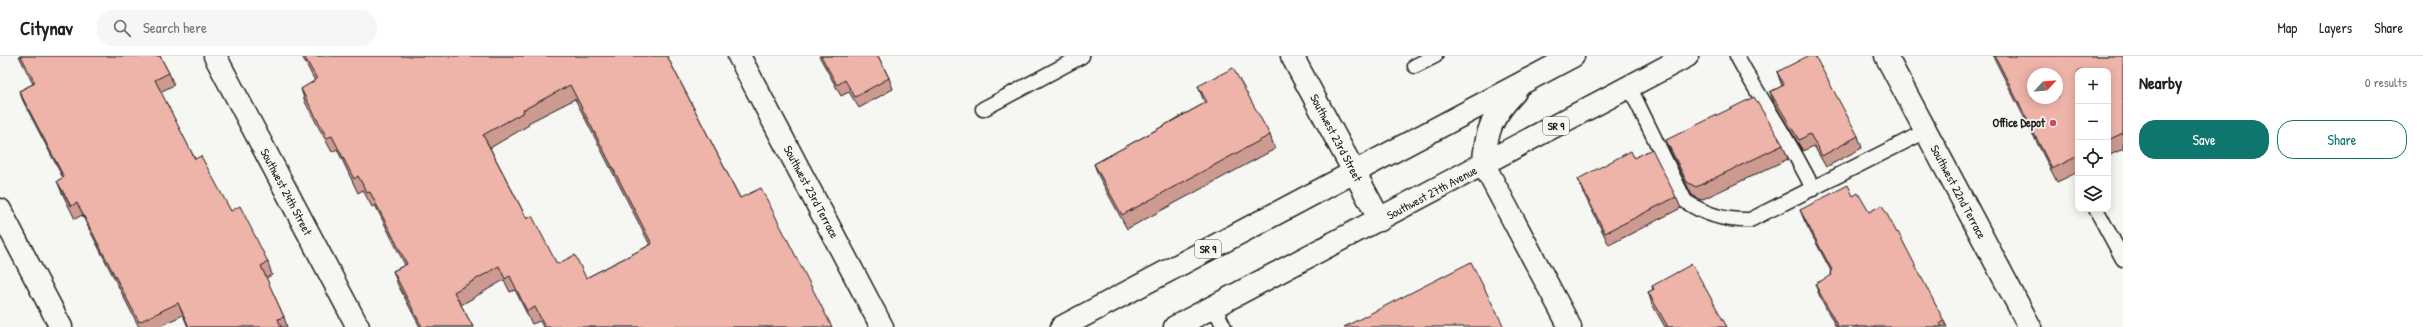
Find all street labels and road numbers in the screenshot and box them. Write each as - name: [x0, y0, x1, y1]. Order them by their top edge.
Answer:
- street label: Southwest 23rd Street: [1306, 91, 1367, 185]
- road number: SR 9: [1543, 117, 1569, 135]
- street label: Southwest 23rd Terrace: [780, 142, 843, 241]
- street label: Southwest 22nd Terrace: [1927, 142, 1990, 242]
- street label: Southwest 24th Street: [256, 145, 317, 239]
- street label: Southwest 27th Avenue: [1384, 161, 1480, 224]
- road number: SR 9: [1195, 240, 1221, 258]

